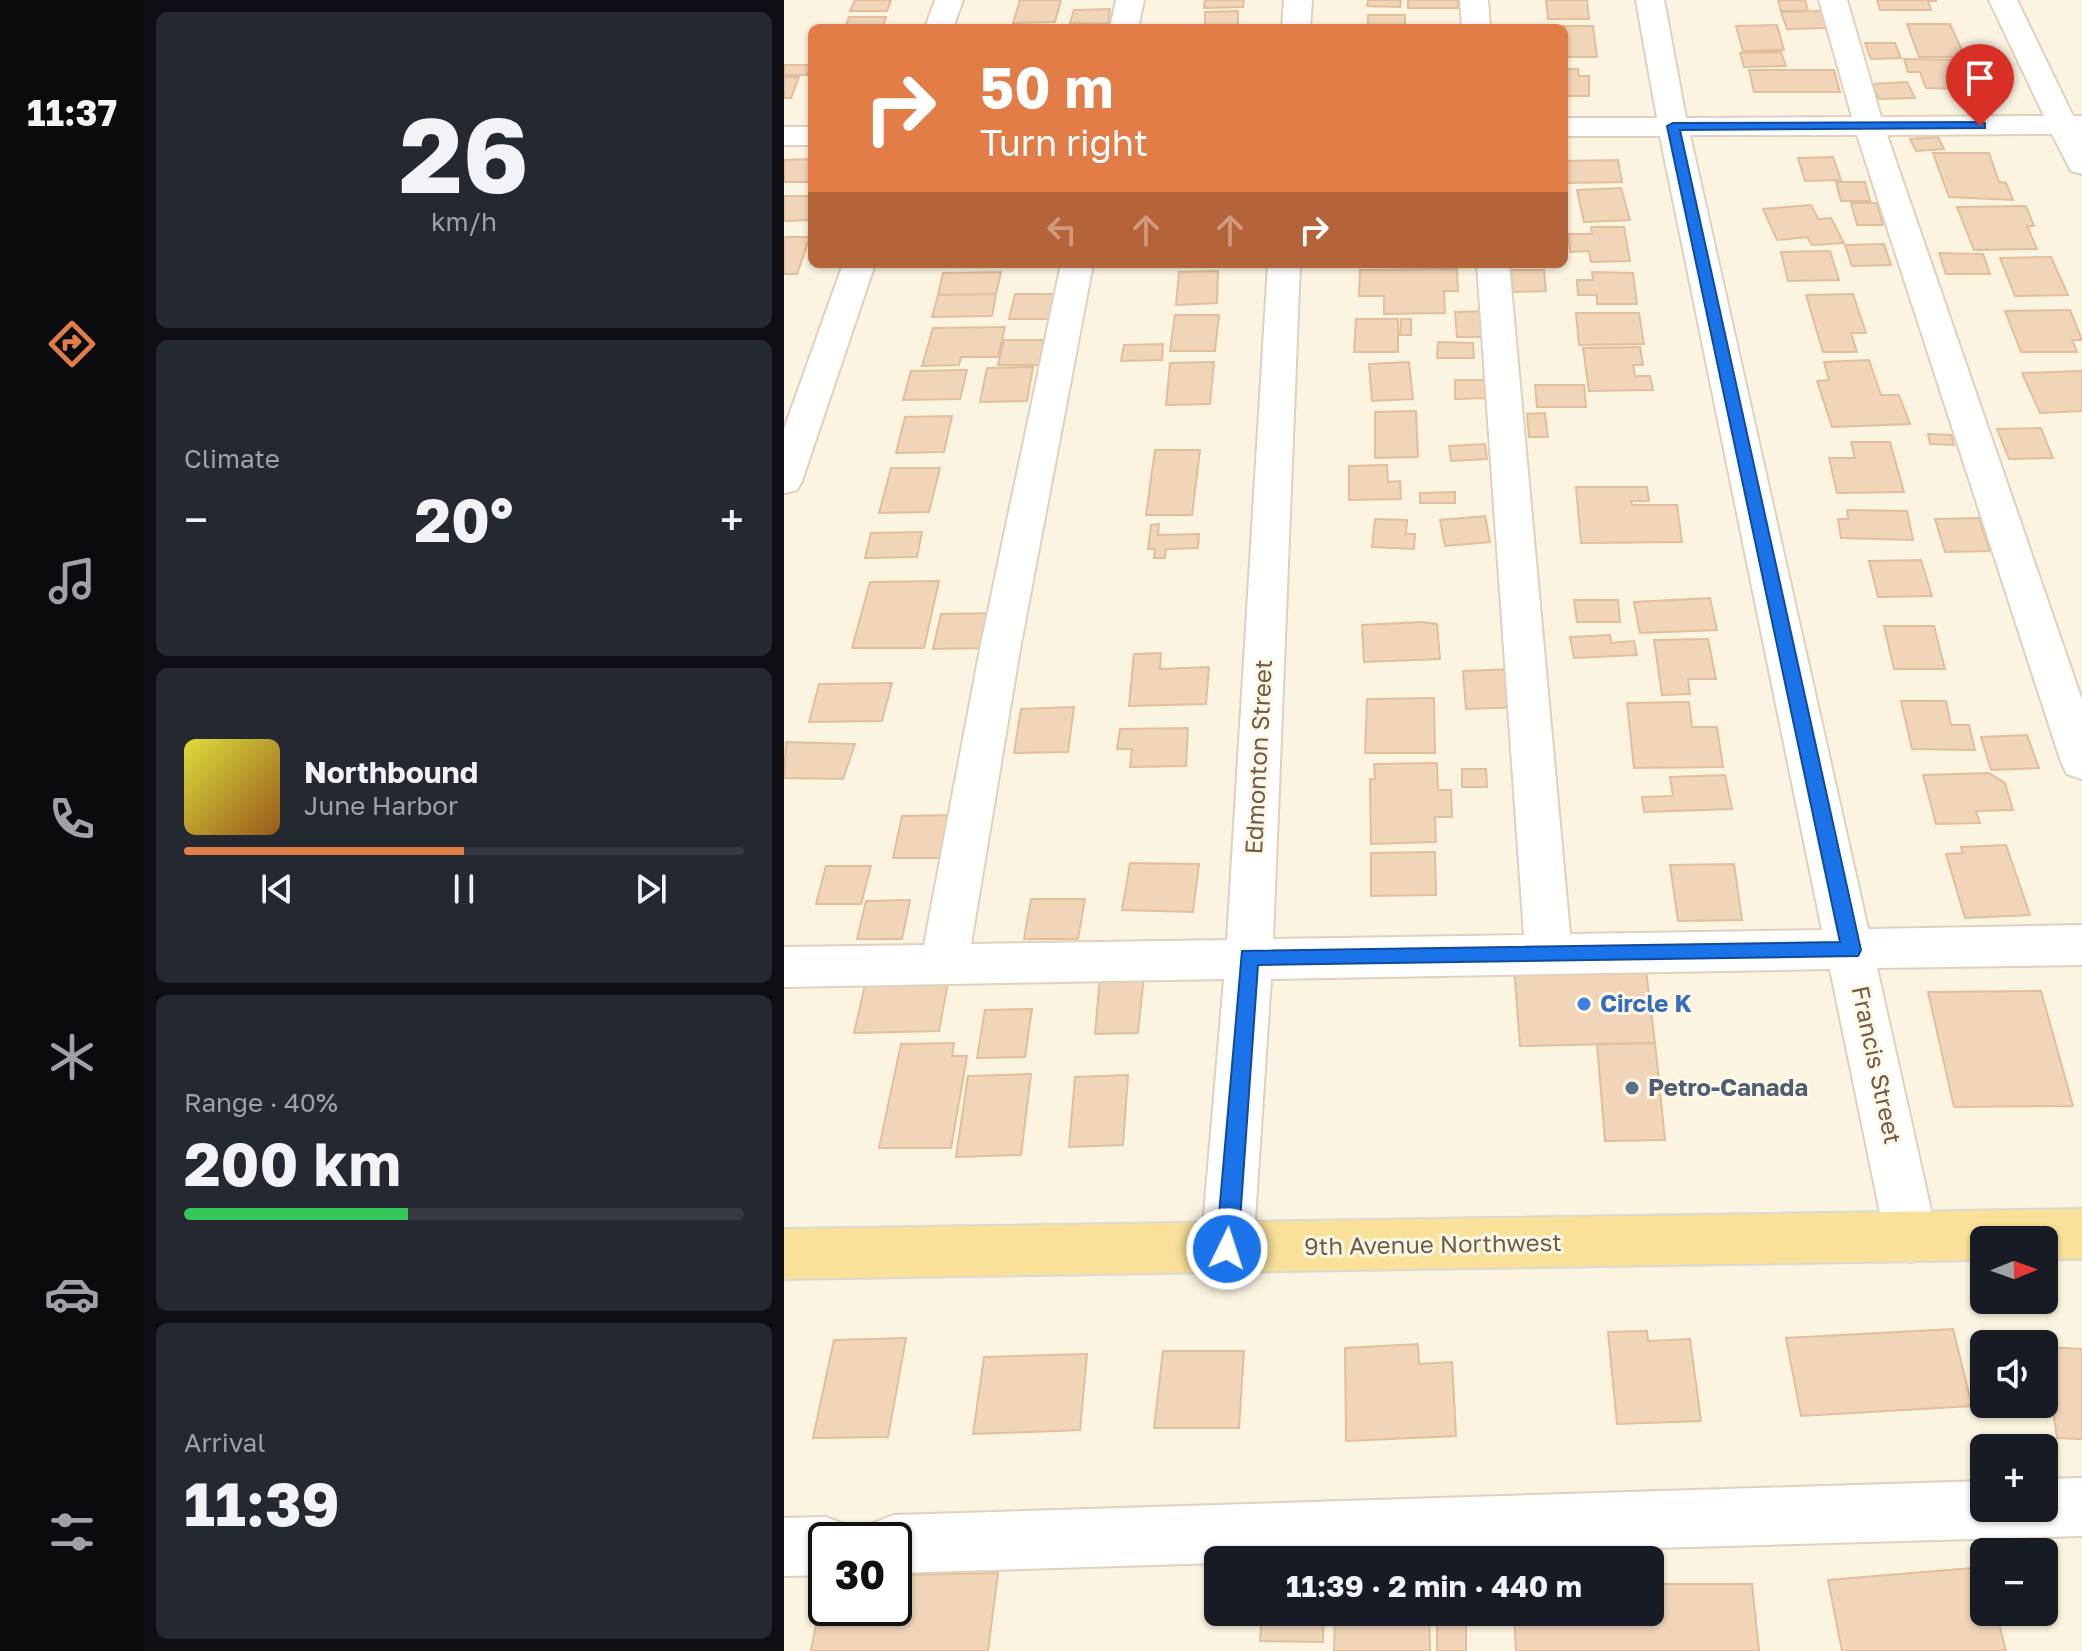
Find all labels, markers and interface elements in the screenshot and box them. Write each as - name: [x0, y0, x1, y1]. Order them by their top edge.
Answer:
- pin: [1946, 44, 2014, 126]
- text: 50 m: [980, 53, 1114, 120]
- icon: right: [848, 56, 952, 160]
- icon: arrive: [1958, 56, 2002, 100]
- text: 11:37: [27, 91, 117, 134]
- text: 26: [399, 91, 529, 216]
- text: Turn right: [980, 121, 1148, 164]
- text: km/h: [431, 206, 497, 237]
- icon: left: [1040, 208, 1084, 252]
- icon: ahead: [1124, 208, 1168, 252]
- icon: ahead: [1208, 208, 1252, 252]
- icon: right: [1292, 208, 1336, 252]
- icon: directions: [44, 316, 100, 372]
- text: Climate: [184, 443, 280, 474]
- text: 20°: [415, 483, 514, 555]
- text: −: [184, 493, 208, 546]
- text: +: [720, 493, 744, 546]
- icon: music: [44, 553, 100, 609]
- street label: Edmonton Street: [1238, 659, 1277, 855]
- text: Northbound: [304, 754, 478, 790]
- text: June Harbor: [304, 790, 458, 821]
- icon: phone: [44, 791, 100, 847]
- icon: previous: [255, 867, 299, 911]
- icon: pause: [442, 867, 486, 911]
- icon: next: [629, 867, 673, 911]
- street label: Francis Street: [1847, 983, 1908, 1146]
- place label: Circle K: [1600, 988, 1692, 1017]
- marker: Circle K: [1575, 995, 1593, 1013]
- icon: climate: [44, 1029, 100, 1085]
- place label: Petro-Canada: [1648, 1072, 1808, 1101]
- marker: Petro-Canada: [1623, 1079, 1641, 1097]
- text: Range · 40%: [184, 1087, 338, 1118]
- text: 200 km: [184, 1127, 401, 1199]
- position arrow: [1185, 1207, 1269, 1291]
- north arrow: [1970, 1226, 2058, 1314]
- map controls: [1970, 1226, 2058, 1626]
- street label: 9th Avenue Northwest: [1304, 1227, 1562, 1260]
- icon: car: [44, 1266, 100, 1322]
- button: sound: [1970, 1330, 2058, 1418]
- text: Arrival: [184, 1427, 265, 1458]
- button: +: [1970, 1434, 2058, 1522]
- text: 11:39: [184, 1467, 340, 1539]
- icon: filters: [44, 1504, 100, 1560]
- speed limit sign: 30: [808, 1522, 912, 1626]
- button: −: [1970, 1538, 2058, 1626]
- text: 11:39 · 2 min · 440 m: [1286, 1568, 1582, 1604]

